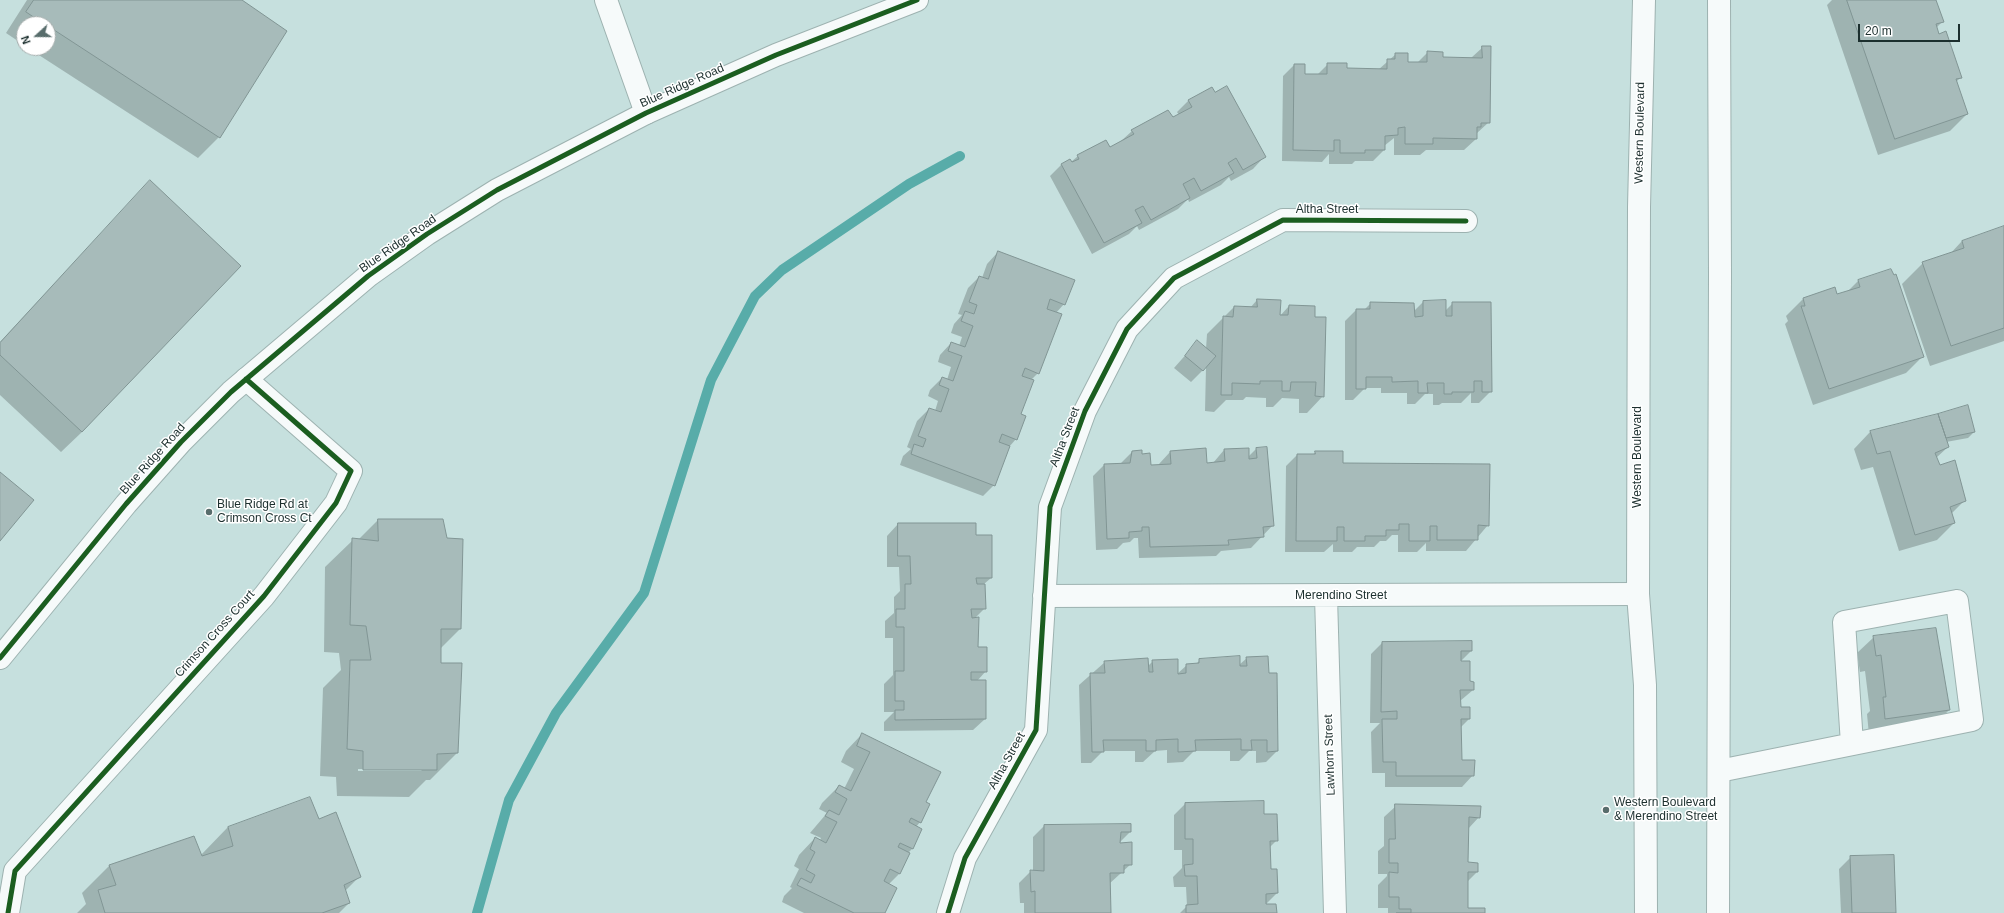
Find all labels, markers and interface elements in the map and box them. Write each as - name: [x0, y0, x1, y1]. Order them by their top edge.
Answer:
- north arrow: [16, 16, 56, 56]
- scale bar: [1860, 16, 1962, 42]
- text: 20 m: [1865, 24, 1892, 38]
- text: N: [19, 34, 33, 46]
- street label: Blue Ridge Road: [638, 61, 726, 111]
- street label: Western Boulevard: [1632, 82, 1648, 184]
- street label: Altha Street: [1296, 203, 1358, 217]
- street label: Blue Ridge Road: [357, 212, 439, 276]
- street label: Altha Street: [1047, 405, 1083, 469]
- street label: Western Boulevard: [1631, 406, 1645, 508]
- street label: Blue Ridge Road: [117, 420, 189, 498]
- place label: Blue Ridge Rd at Crimson Cross Ct: [217, 498, 312, 526]
- marker: Blue Ridge Rd at Crimson Cross Ct: [204, 507, 214, 517]
- street label: Crimson Cross Court: [172, 588, 258, 680]
- street label: Merendino Street: [1295, 589, 1387, 603]
- street label: Lawhorn Street: [1321, 714, 1339, 796]
- street label: Altha Street: [986, 730, 1028, 792]
- place label: Western Boulevard & Merendino Street: [1614, 796, 1717, 824]
- marker: Western Boulevard & Merendino Street: [1601, 805, 1611, 815]

